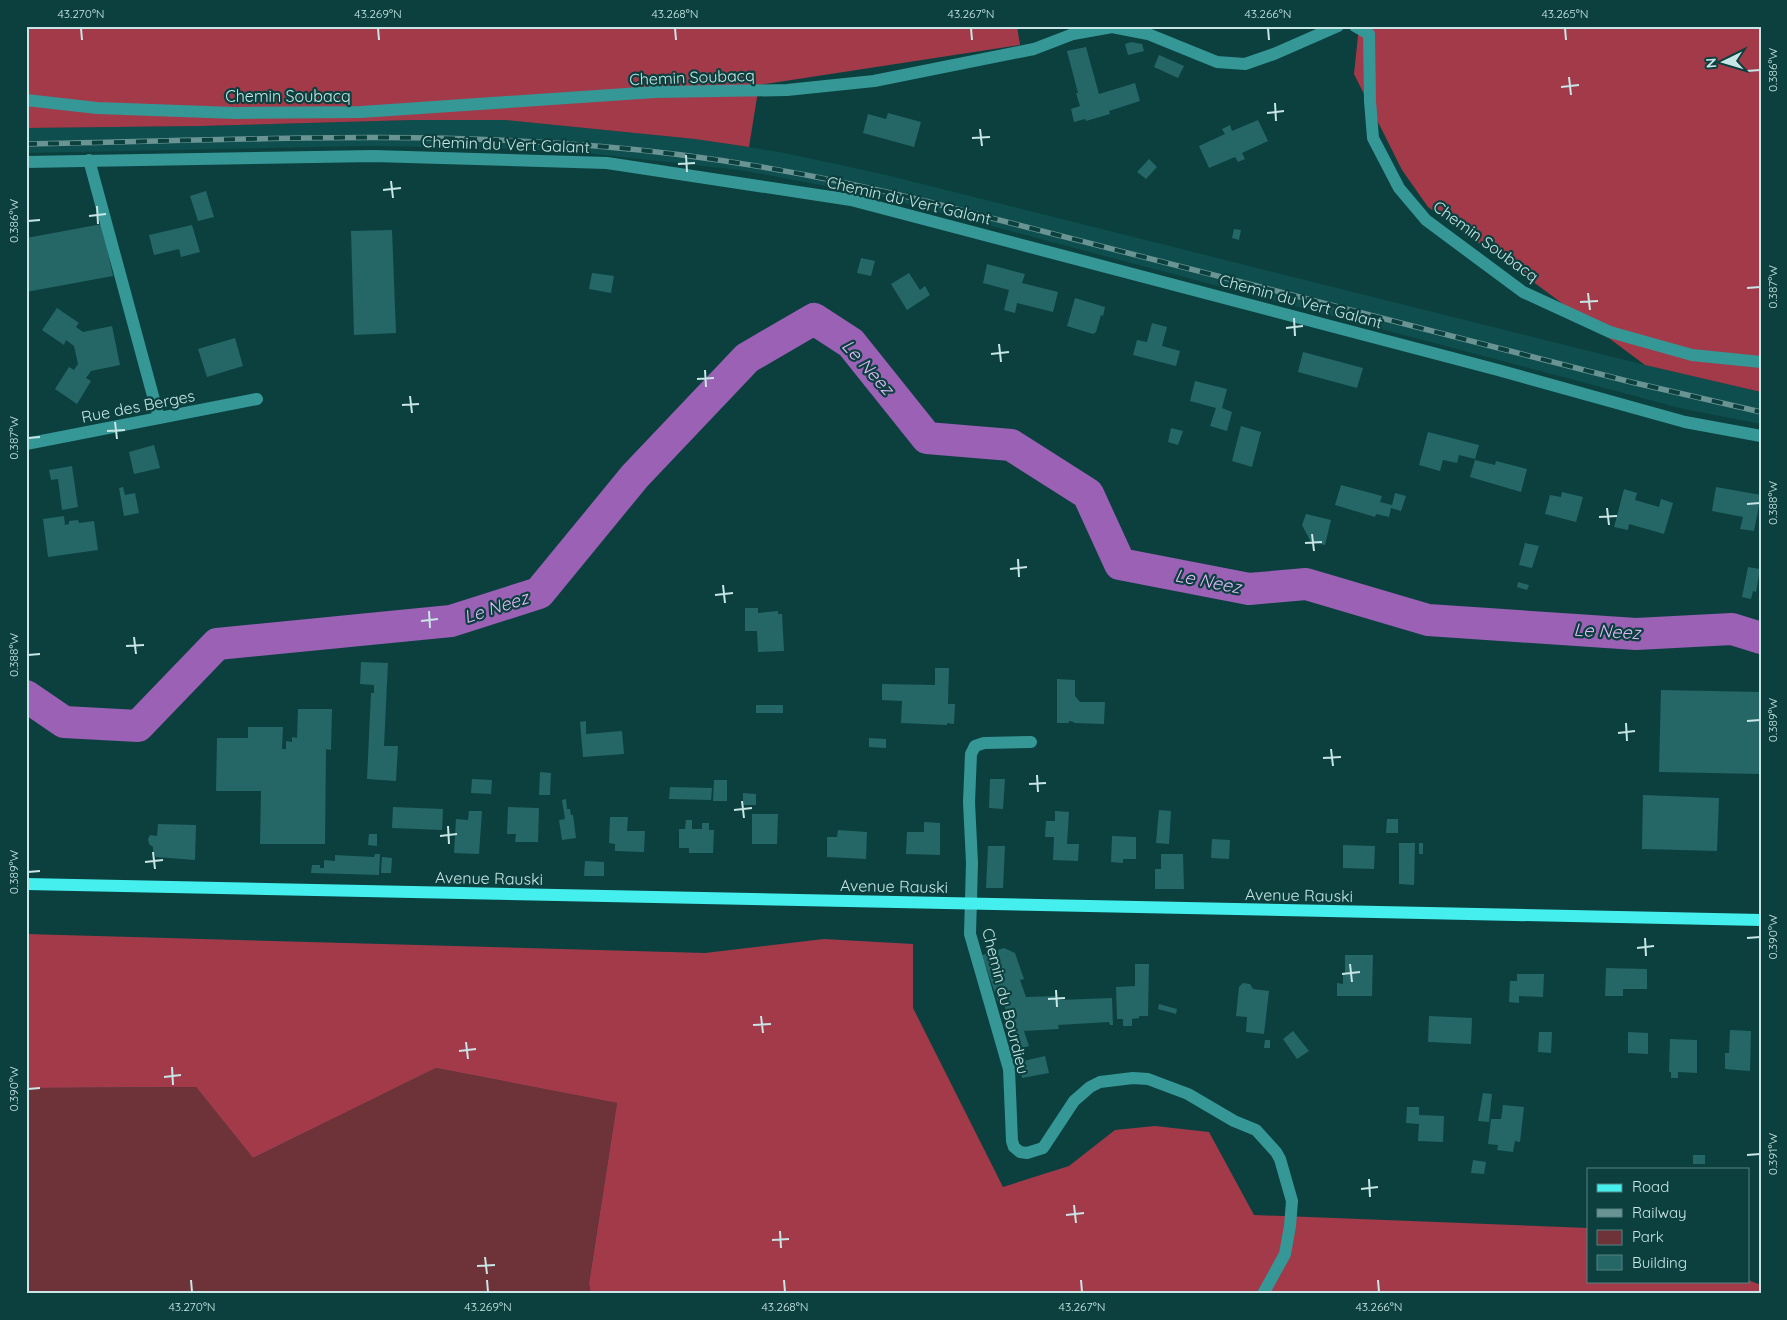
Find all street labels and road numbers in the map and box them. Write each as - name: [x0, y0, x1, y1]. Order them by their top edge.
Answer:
- street label: Chemin Soubacq: [629, 65, 755, 89]
- street label: Chemin Soubacq: [225, 86, 351, 106]
- street label: Chemin du Vert Galant: [422, 131, 590, 157]
- street label: Chemin du Vert Galant: [825, 171, 993, 229]
- street label: Chemin Soubacq: [1429, 196, 1543, 286]
- street label: Chemin du Vert Galant: [1217, 270, 1385, 332]
- street label: Rue des Berges: [80, 385, 196, 427]
- street label: Avenue Rauski: [435, 867, 543, 889]
- street label: Avenue Rauski: [840, 875, 948, 897]
- street label: Avenue Rauski: [1245, 884, 1353, 906]
- street label: Chemin du Bourdieu: [978, 926, 1034, 1076]

